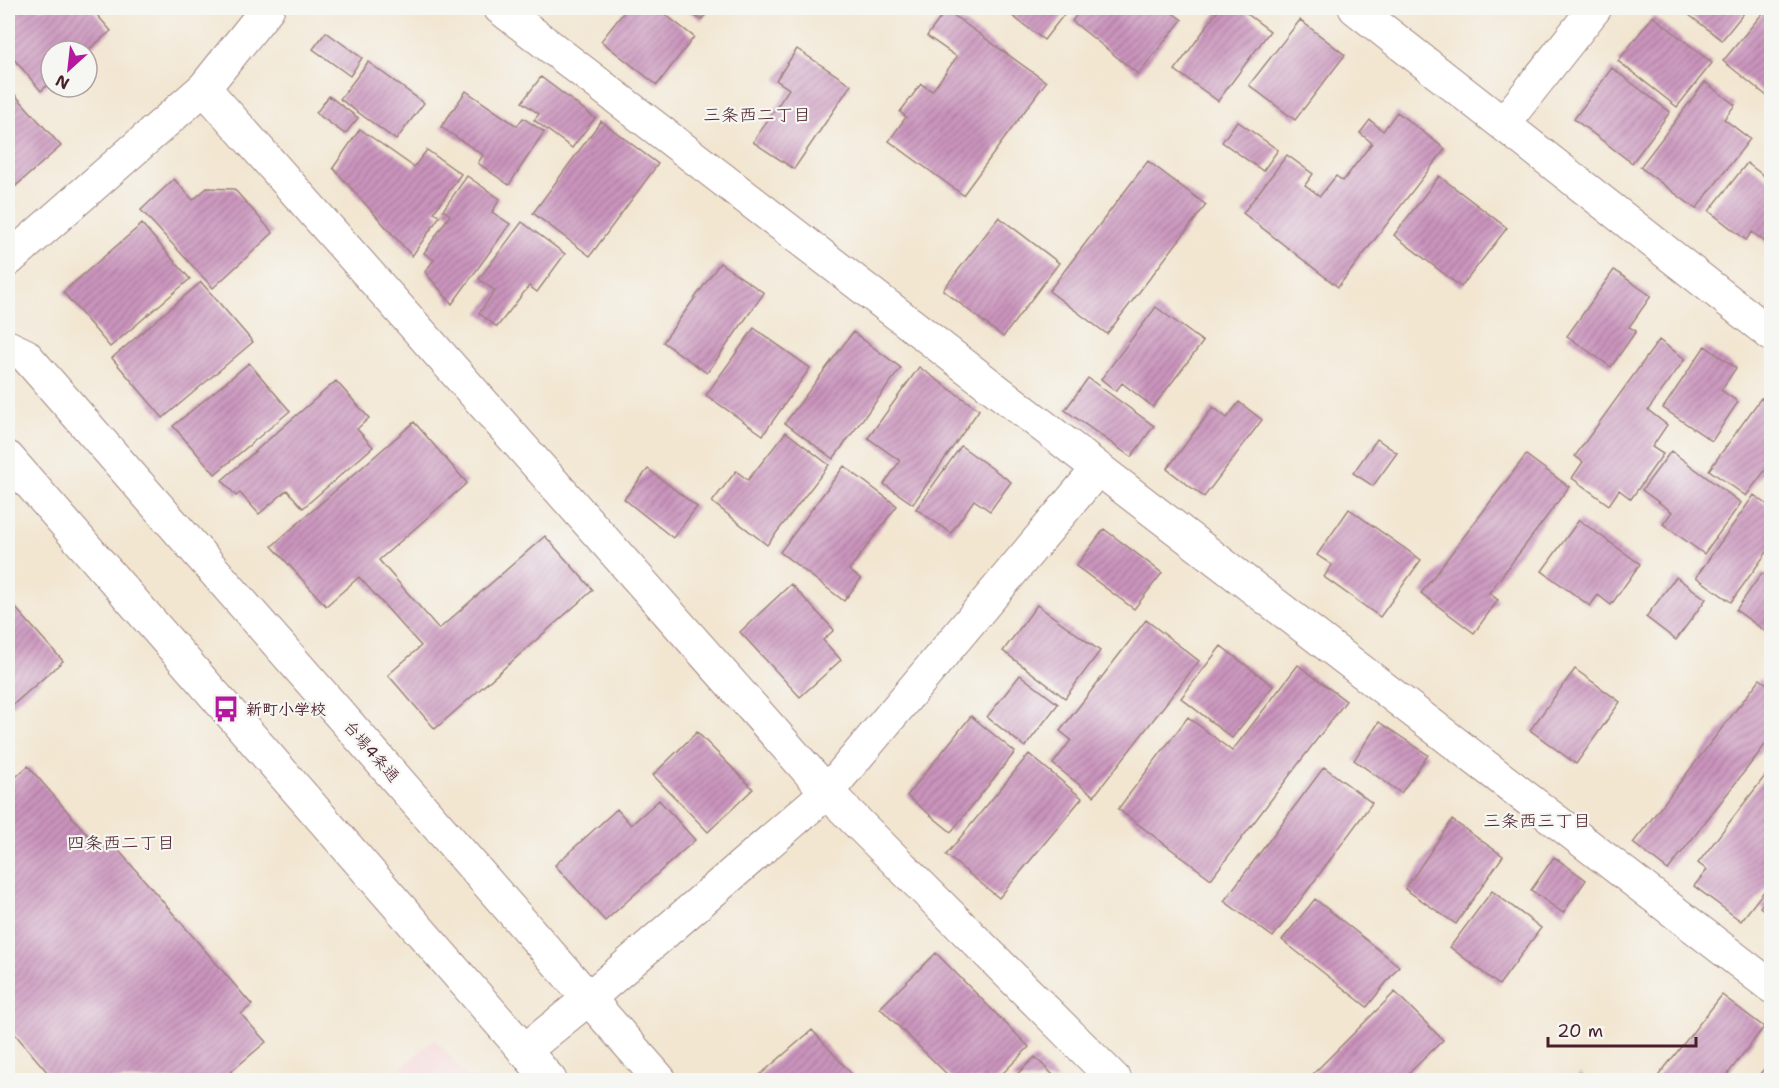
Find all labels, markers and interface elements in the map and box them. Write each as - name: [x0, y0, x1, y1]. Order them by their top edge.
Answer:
- north arrow: [39, 39, 99, 99]
- text: N: [52, 70, 73, 94]
- district label: 三条西二丁目: [703, 103, 811, 127]
- bus stop icon: 新町小学校: [211, 694, 241, 724]
- place label: 新町小学校: [246, 699, 326, 720]
- street label: 台場4条通: [339, 716, 404, 787]
- district label: 三条西三丁目: [1483, 809, 1591, 833]
- district label: 四条西二丁目: [67, 831, 175, 855]
- scale bar: [1548, 1010, 1696, 1048]
- text: 20 m: [1557, 1019, 1603, 1043]

